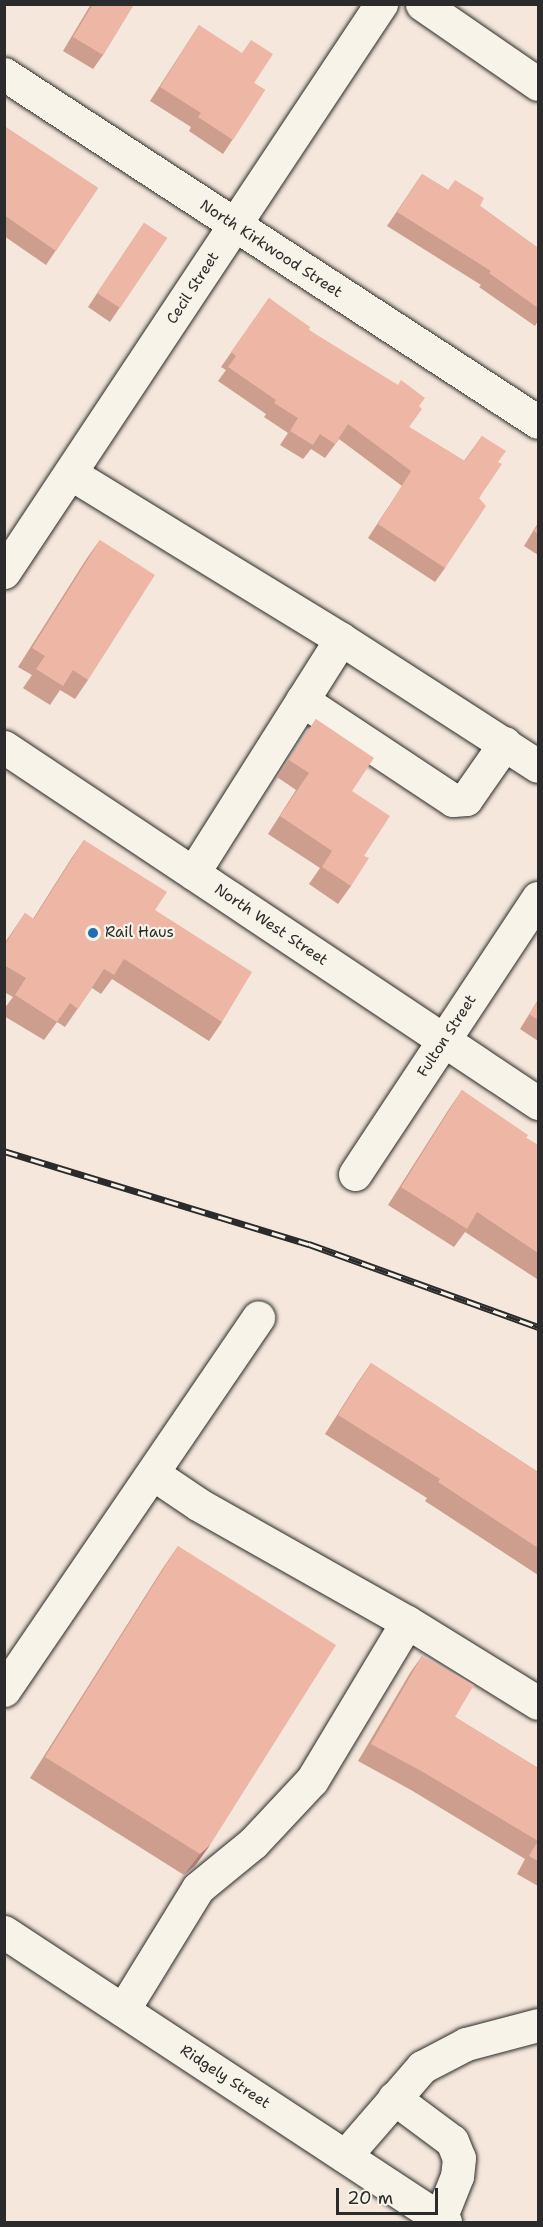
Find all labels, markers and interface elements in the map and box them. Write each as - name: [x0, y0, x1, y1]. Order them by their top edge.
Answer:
- street label: North Kirkwood Street: [197, 196, 345, 302]
- street label: Cecil Street: [163, 249, 223, 327]
- street label: North West Street: [211, 880, 331, 970]
- place label: Rail Haus: [105, 924, 174, 942]
- marker: Rail Haus: [86, 926, 100, 940]
- street label: Fulton Street: [414, 991, 480, 1081]
- street label: Ridgely Street: [177, 2041, 273, 2113]
- scale bar: [339, 2176, 441, 2214]
- text: 20 m: [347, 2186, 393, 2210]

